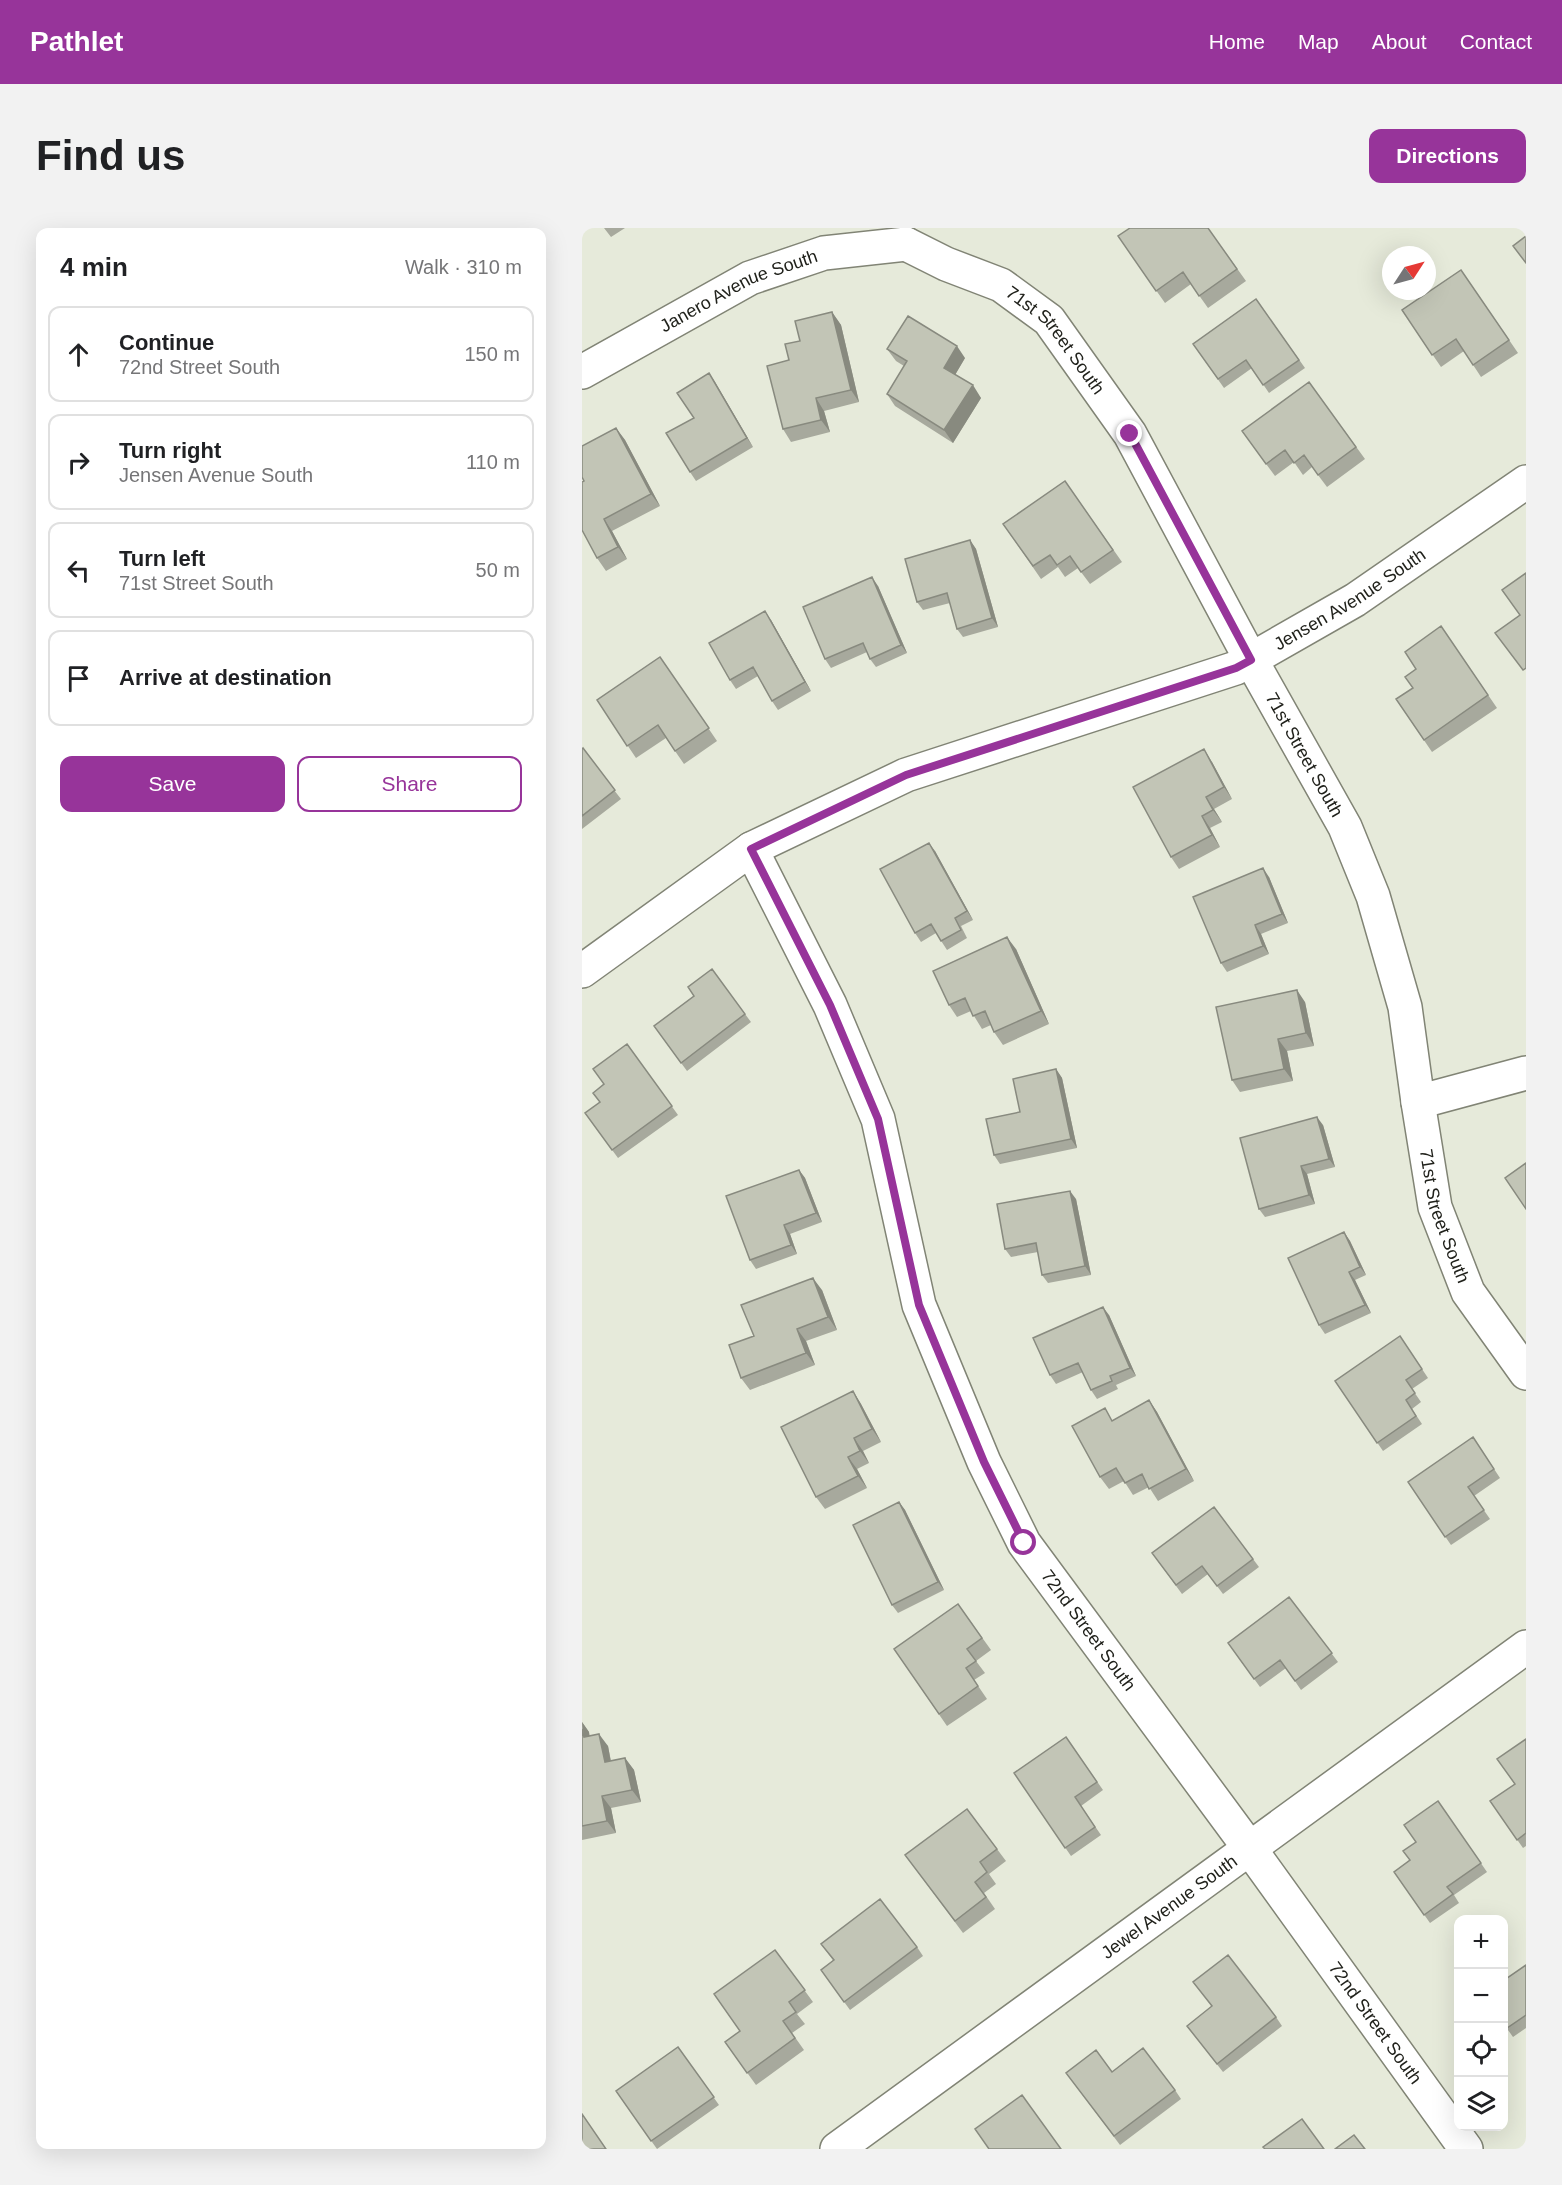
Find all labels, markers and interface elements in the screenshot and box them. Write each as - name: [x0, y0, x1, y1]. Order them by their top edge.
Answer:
- text: Pathlet: [30, 26, 123, 57]
- text: Home: [1209, 30, 1265, 53]
- text: Map: [1298, 30, 1339, 53]
- text: About: [1372, 30, 1427, 53]
- text: Contact: [1460, 30, 1532, 53]
- button: Directions: [1369, 129, 1526, 183]
- text: Find us: [36, 132, 185, 179]
- street label: Janero Avenue South: [657, 246, 820, 336]
- north arrow: [1382, 246, 1436, 300]
- text: 4 min: [60, 252, 128, 282]
- text: Walk · 310 m: [405, 256, 522, 278]
- street label: 71st Street South: [1002, 282, 1108, 398]
- text: Continue: [119, 330, 214, 355]
- icon: ahead: [62, 338, 95, 371]
- text: 150 m: [464, 343, 520, 365]
- text: 72nd Street South: [119, 356, 280, 378]
- route end: [1116, 420, 1142, 446]
- text: Turn right: [119, 438, 221, 463]
- icon: right: [62, 446, 95, 479]
- text: 110 m: [466, 451, 520, 473]
- text: Jensen Avenue South: [119, 464, 313, 486]
- street label: Jensen Avenue South: [1270, 544, 1429, 654]
- text: Turn left: [119, 546, 205, 571]
- icon: left: [62, 554, 95, 587]
- text: 50 m: [476, 559, 520, 581]
- text: 71st Street South: [119, 572, 274, 594]
- icon: arrive: [62, 662, 95, 695]
- text: Arrive at destination: [119, 665, 332, 690]
- street label: 71st Street South: [1262, 689, 1347, 820]
- button: Save: [60, 756, 285, 812]
- button: Share: [297, 756, 522, 812]
- street label: 71st Street South: [1416, 1147, 1473, 1286]
- route start: [1010, 1529, 1036, 1555]
- street label: 72nd Street South: [1037, 1566, 1140, 1695]
- street label: Jewel Avenue South: [1097, 1851, 1241, 1963]
- map controls: [1454, 1915, 1508, 2131]
- button: +: [1454, 1915, 1508, 1969]
- street label: 72nd Street South: [1325, 1958, 1426, 2088]
- button: −: [1454, 1969, 1508, 2023]
- button: locate: [1454, 2023, 1508, 2077]
- button: layers: [1454, 2077, 1508, 2131]

